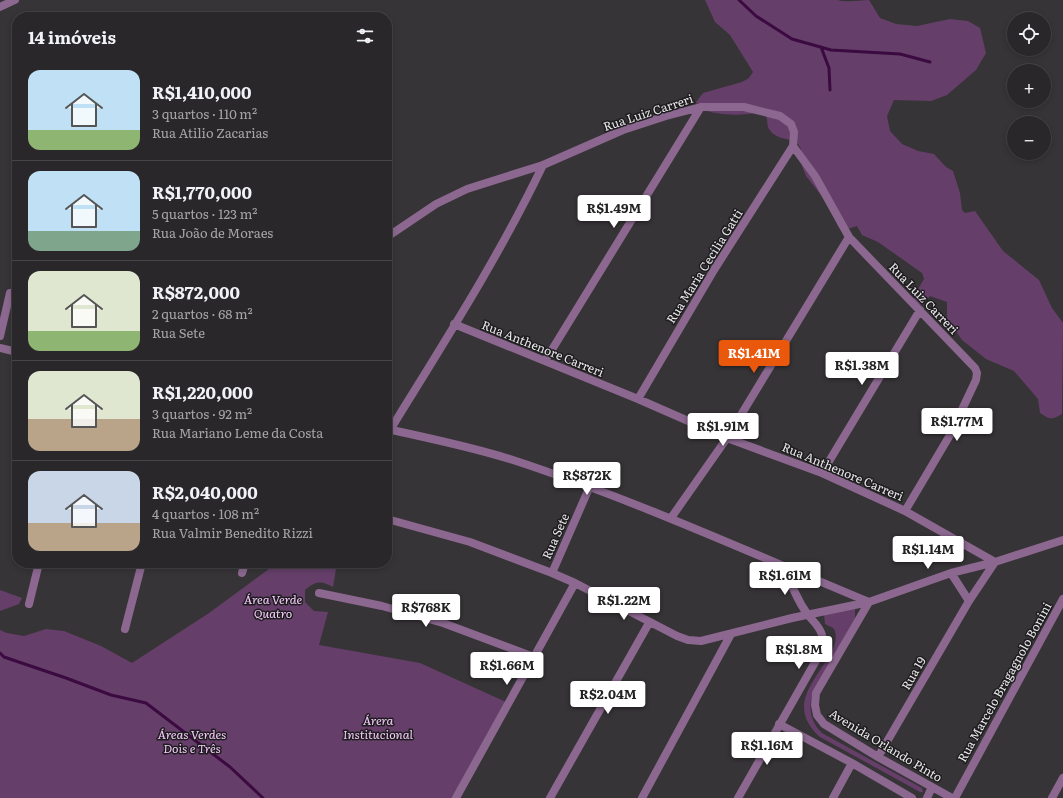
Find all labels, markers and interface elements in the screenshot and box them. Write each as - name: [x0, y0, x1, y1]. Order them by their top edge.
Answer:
- map controls: [1007, 12, 1051, 160]
- button: locate: [1007, 12, 1051, 56]
- text: 14 imóveis: [28, 24, 116, 49]
- icon: filters: [354, 25, 376, 47]
- button: +: [1007, 64, 1051, 108]
- text: R$1,410,000: [152, 79, 252, 104]
- icon: home: [60, 86, 108, 134]
- street label: Rua Luiz Carreri: [601, 89, 695, 135]
- text: 3 quartos · 110 m²: [152, 104, 257, 123]
- button: −: [1007, 116, 1051, 160]
- text: Rua Atilio Zacarias: [152, 123, 268, 142]
- text: R$1,770,000: [152, 179, 252, 204]
- icon: home: [60, 187, 108, 235]
- pin: R$1.49M: [577, 195, 651, 229]
- text: R$1.49M: [587, 198, 641, 217]
- text: 5 quartos · 123 m²: [152, 204, 257, 223]
- street label: Rua Maria Cecília Gatti: [661, 205, 747, 327]
- text: Rua João de Moraes: [152, 223, 273, 242]
- street label: Rua Luiz Carreri: [885, 258, 963, 338]
- text: R$872,000: [152, 279, 240, 304]
- icon: home: [60, 287, 108, 335]
- text: 2 quartos · 68 m²: [152, 304, 253, 323]
- street label: Rua Anthenore Carreri: [479, 315, 607, 381]
- text: Rua Sete: [152, 323, 205, 342]
- pin: R$1.41M: [717, 340, 791, 374]
- text: R$1.41M: [728, 343, 780, 362]
- pin: R$1.38M: [825, 352, 899, 386]
- text: R$1.38M: [835, 355, 889, 374]
- text: R$1,220,000: [152, 379, 253, 404]
- icon: home: [60, 387, 108, 435]
- text: 3 quartos · 92 m²: [152, 404, 252, 423]
- pin: R$1.77M: [920, 408, 994, 442]
- text: R$1.77M: [930, 411, 984, 430]
- pin: R$1.91M: [686, 413, 760, 447]
- text: R$1.91M: [697, 416, 749, 435]
- text: Rua Mariano Leme da Costa: [152, 423, 323, 442]
- street label: Rua Anthenore Carreri: [780, 437, 906, 505]
- pin: R$872K: [554, 462, 620, 496]
- text: R$872K: [562, 465, 612, 484]
- text: R$2,040,000: [152, 479, 258, 504]
- icon: home: [60, 487, 108, 535]
- text: 4 quartos · 108 m²: [152, 504, 259, 523]
- street label: Rua Sete: [537, 510, 573, 562]
- text: Rua Valmir Benedito Rizzi: [152, 523, 313, 542]
- pin: R$1.14M: [891, 536, 965, 570]
- text: R$1.14M: [902, 539, 954, 558]
- pin: R$1.61M: [748, 562, 822, 596]
- text: R$1.61M: [759, 565, 811, 584]
- pin: R$1.22M: [587, 587, 661, 621]
- park label: Área Verde Quatro: [244, 590, 302, 622]
- text: R$1.22M: [597, 590, 651, 609]
- pin: R$768K: [393, 594, 459, 628]
- text: R$768K: [401, 597, 451, 616]
- street label: Rua Marcelo Bragagnolo Bonini: [952, 599, 1056, 765]
- pin: R$1.8M: [766, 636, 832, 670]
- text: R$1.8M: [775, 639, 823, 658]
- pin: R$1.66M: [470, 652, 544, 686]
- street label: Rua 19: [896, 653, 930, 693]
- text: R$1.66M: [479, 655, 535, 674]
- pin: R$2.04M: [571, 681, 645, 715]
- text: R$2.04M: [579, 684, 637, 703]
- street label: Avenida Orlando Pinto: [826, 704, 946, 786]
- park label: Árera Institucional: [343, 711, 413, 743]
- park label: Áreas Verdes Dois e Três: [158, 725, 226, 757]
- pin: R$1.16M: [730, 732, 804, 766]
- text: R$1.16M: [741, 735, 793, 754]

